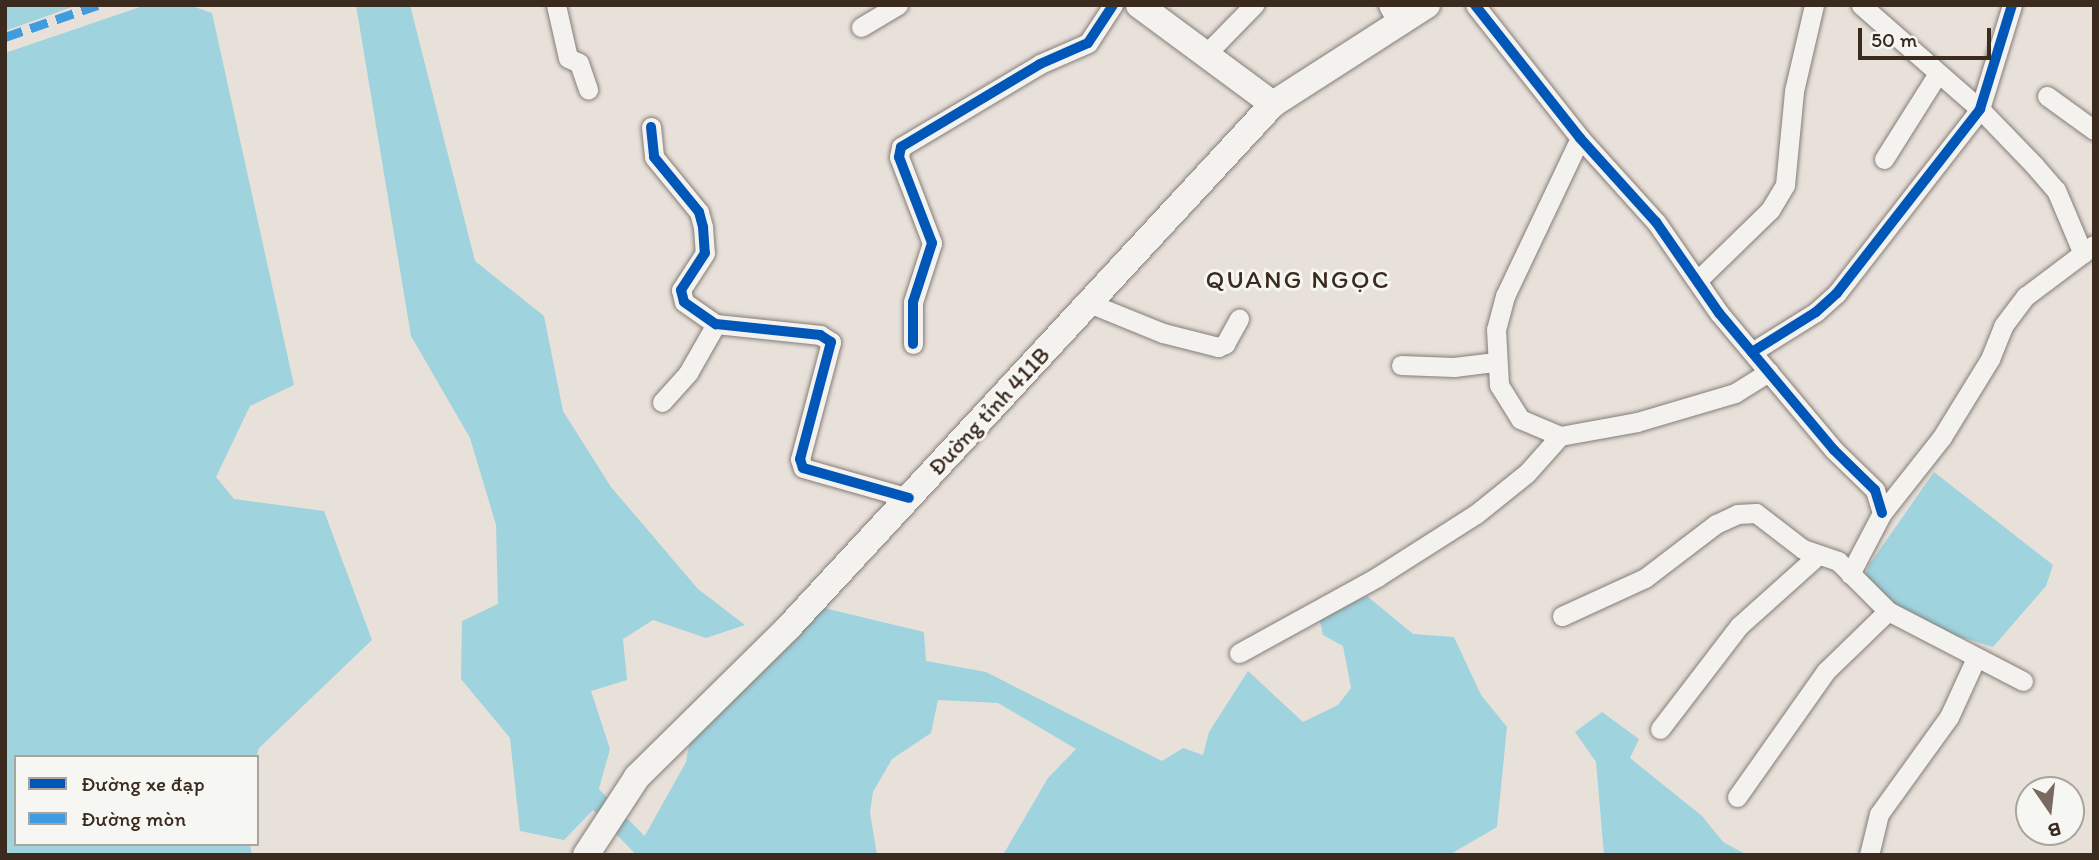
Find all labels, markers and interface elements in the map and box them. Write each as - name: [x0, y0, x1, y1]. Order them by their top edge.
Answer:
- scale bar: [1861, 14, 1994, 58]
- text: 50 m: [1871, 27, 1917, 52]
- district label: QUANG NGỌC: [1207, 264, 1389, 296]
- street label: Đường tỉnh 411B: [923, 341, 1055, 481]
- legend: [14, 755, 259, 846]
- text: Đường xe đạp: [81, 771, 205, 796]
- north arrow: [2015, 776, 2085, 846]
- text: Đường mòn: [81, 806, 186, 831]
- text: B: [2046, 817, 2063, 843]

